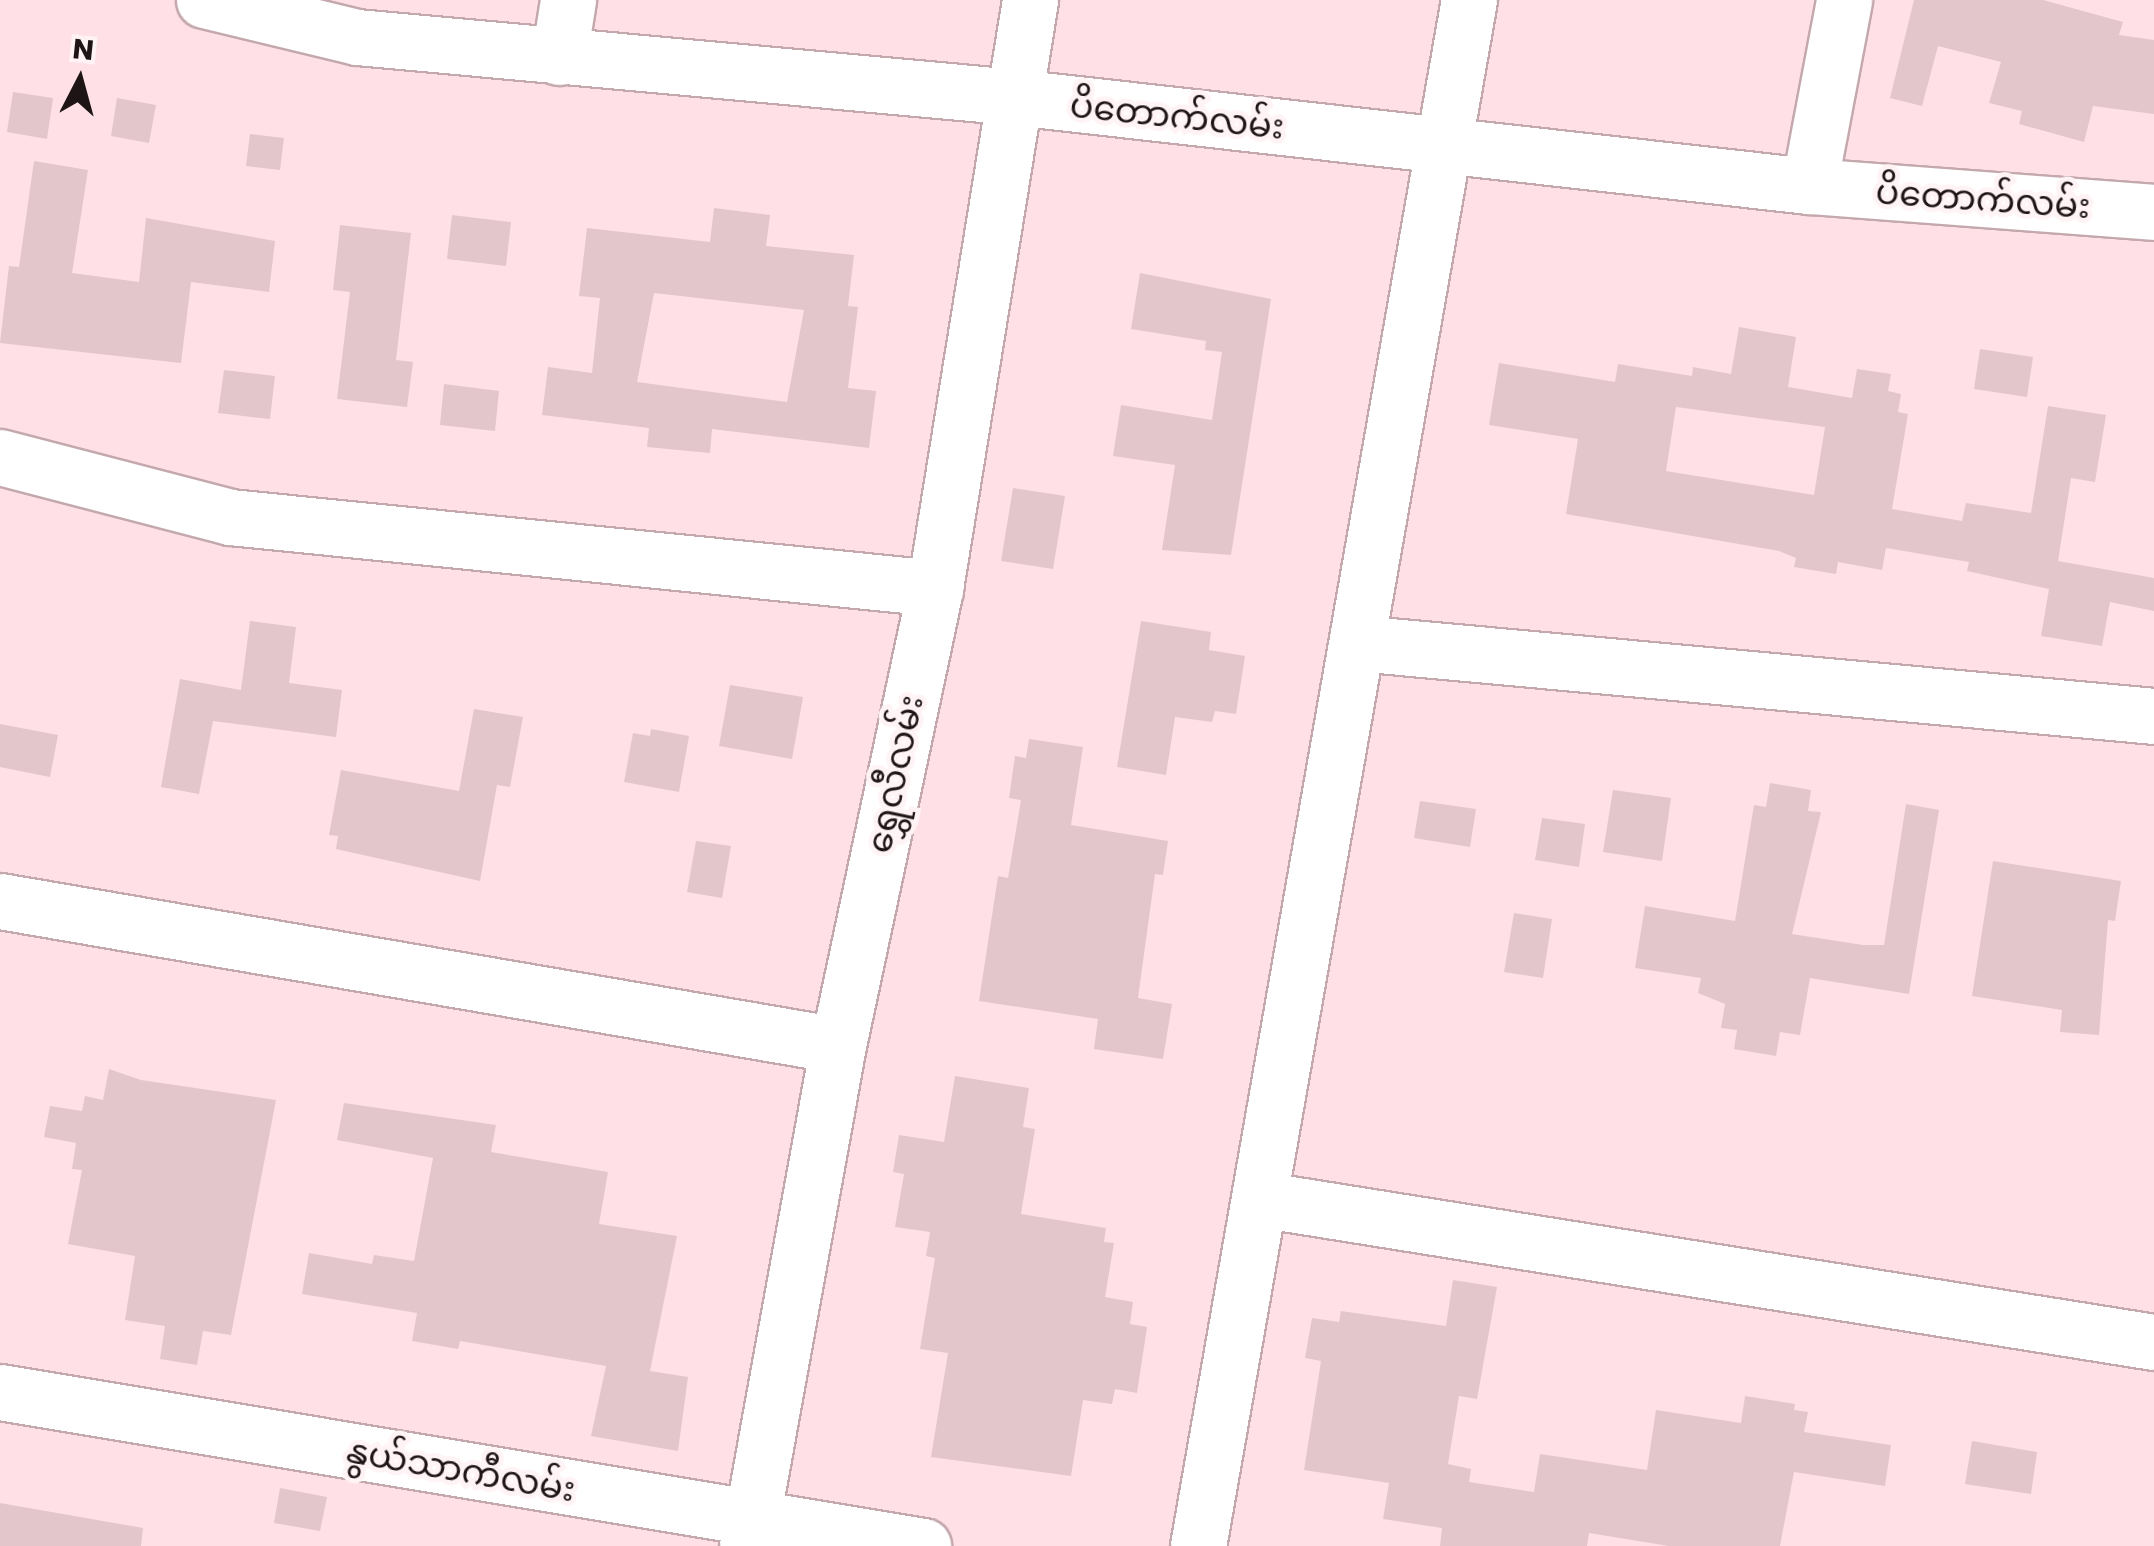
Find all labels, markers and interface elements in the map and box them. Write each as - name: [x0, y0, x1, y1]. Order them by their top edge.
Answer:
- text: N: [71, 29, 96, 70]
- north arrow: [30, 30, 130, 130]
- street label: ပိတောက်လမ်း: [1068, 84, 1286, 148]
- street label: ပိတောက်လမ်း: [1874, 171, 2092, 227]
- street label: ရွှေလီလမ်း: [858, 691, 932, 857]
- street label: နွယ်သာကီလမ်း: [343, 1429, 579, 1511]

